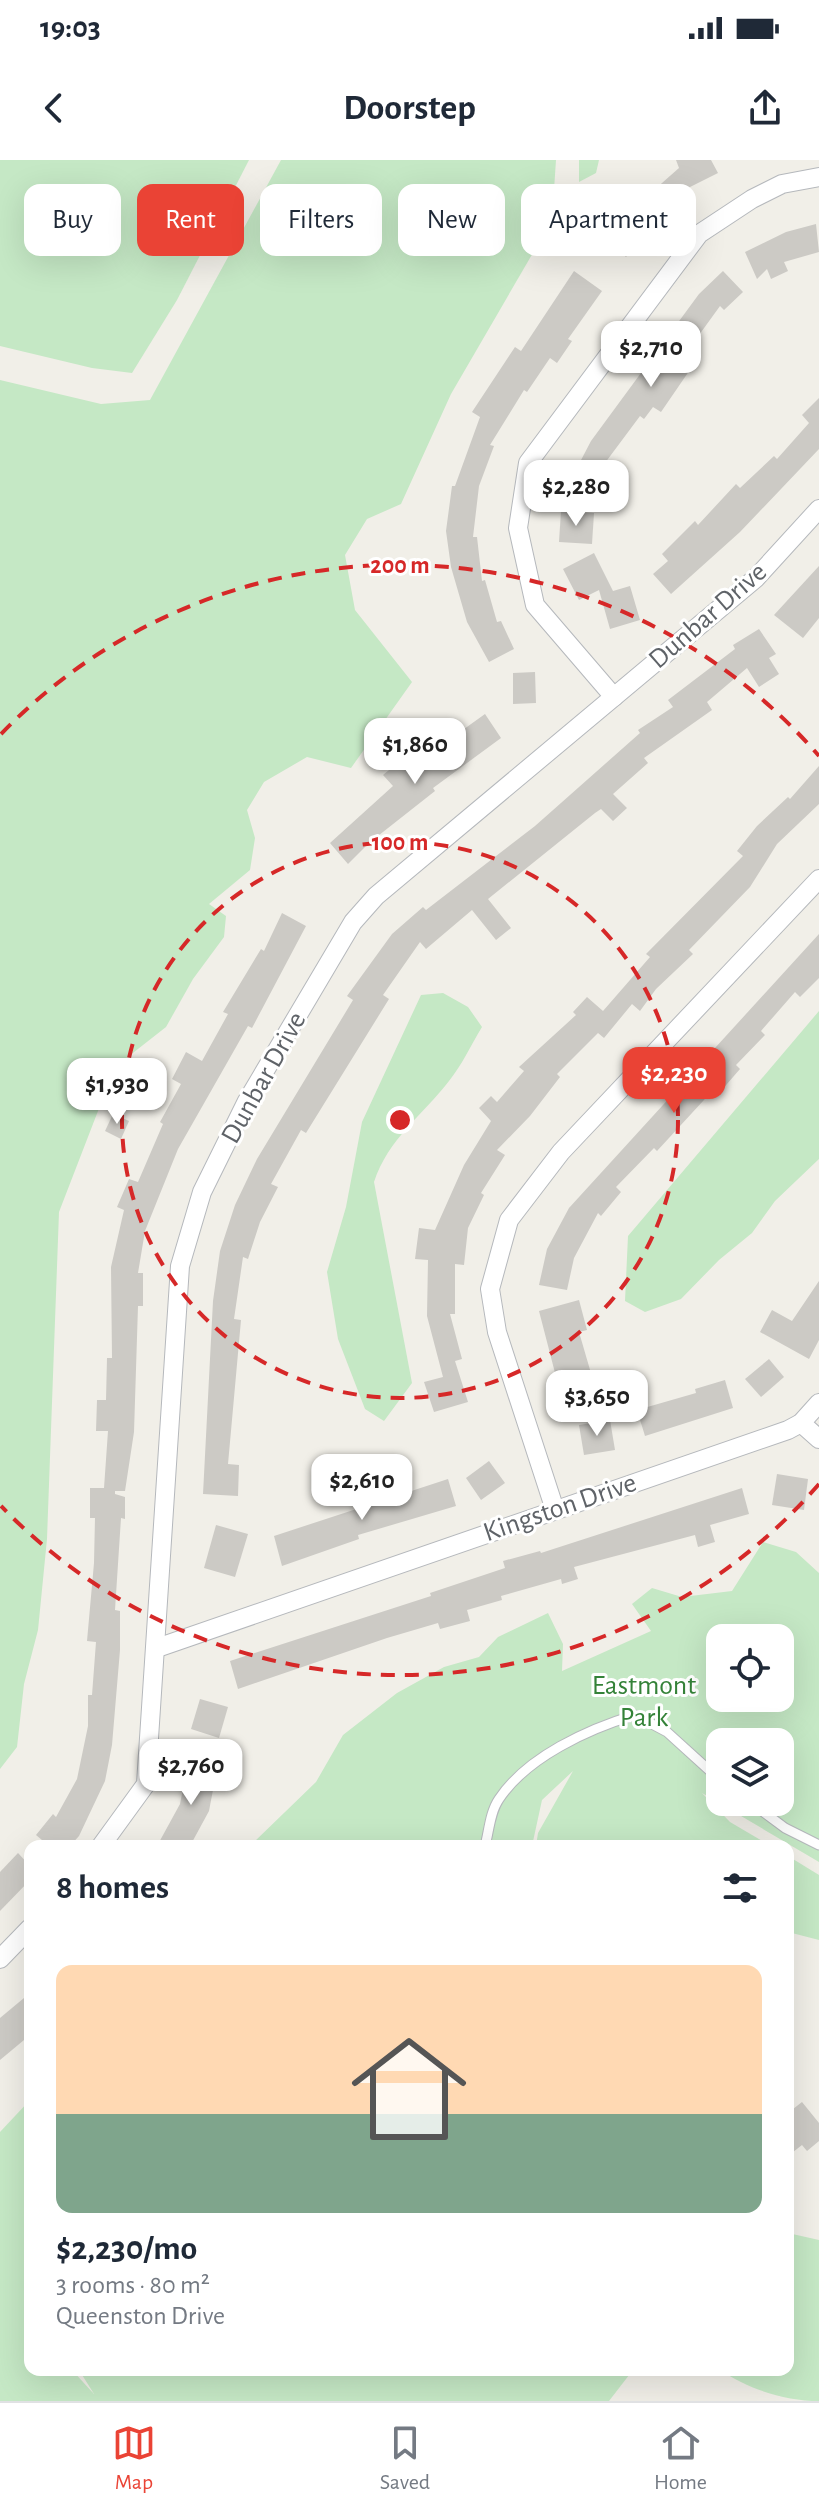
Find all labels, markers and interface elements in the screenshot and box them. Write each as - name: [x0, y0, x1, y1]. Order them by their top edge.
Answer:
- text: 19:03: [40, 13, 101, 43]
- icon: back: [32, 86, 76, 130]
- icon: share: [743, 86, 787, 130]
- text: Doorstep: [343, 90, 476, 126]
- chip: Buy: [24, 184, 121, 256]
- chip: Rent: [137, 184, 244, 256]
- chip: Filters: [260, 184, 382, 256]
- chip: New: [398, 184, 505, 256]
- chip: Apartment: [521, 184, 696, 256]
- pin: $2,710: [586, 321, 716, 389]
- text: $2,710: [619, 334, 683, 360]
- pin: $2,280: [511, 460, 641, 528]
- text: $2,280: [542, 473, 610, 499]
- text: 200 m: [370, 554, 430, 578]
- street label: Dunbar Drive: [644, 558, 772, 674]
- pin: $1,860: [350, 718, 480, 786]
- text: $1,860: [382, 731, 448, 757]
- text: 100 m: [372, 831, 428, 855]
- street label: Dunbar Drive: [216, 1008, 312, 1148]
- pin: $2,230: [609, 1047, 739, 1115]
- pin: $1,930: [52, 1058, 182, 1126]
- text: $2,230: [641, 1060, 707, 1086]
- text: $1,930: [85, 1071, 149, 1097]
- centre of rings: [386, 1106, 414, 1134]
- pin: $3,650: [532, 1370, 662, 1438]
- text: $3,650: [564, 1383, 630, 1409]
- pin: $2,610: [297, 1454, 427, 1522]
- text: $2,610: [329, 1467, 395, 1493]
- street label: Kingston Drive: [480, 1469, 640, 1547]
- map controls: [706, 1624, 794, 1816]
- button: locate: [706, 1624, 794, 1712]
- park label: Eastmont Park: [592, 1672, 696, 1732]
- button: layers: [706, 1728, 794, 1816]
- pin: $2,760: [126, 1739, 256, 1807]
- text: $2,760: [157, 1752, 225, 1778]
- icon: filters: [718, 1866, 762, 1910]
- text: 8 homes: [56, 1871, 169, 1905]
- icon: home: [337, 2017, 481, 2161]
- text: $2,230/mo: [56, 2232, 197, 2266]
- text: 3 rooms · 80 m²: [56, 2272, 210, 2298]
- text: Queenston Drive: [56, 2303, 225, 2329]
- tab: Map: [112, 2421, 156, 2495]
- tab: Saved: [380, 2421, 430, 2495]
- tab: Home: [654, 2421, 707, 2495]

